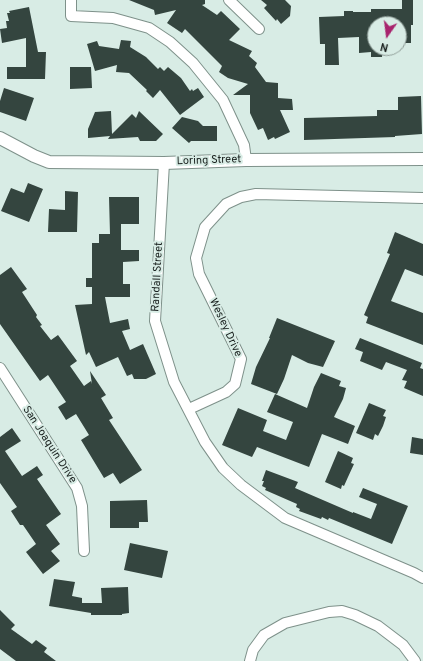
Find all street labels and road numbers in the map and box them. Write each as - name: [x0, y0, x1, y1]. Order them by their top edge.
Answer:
- street label: Loring Street: [176, 153, 242, 169]
- street label: Randall Street: [150, 242, 166, 312]
- street label: Wesley Drive: [206, 297, 244, 359]
- street label: San Joaquin Drive: [19, 404, 79, 486]

